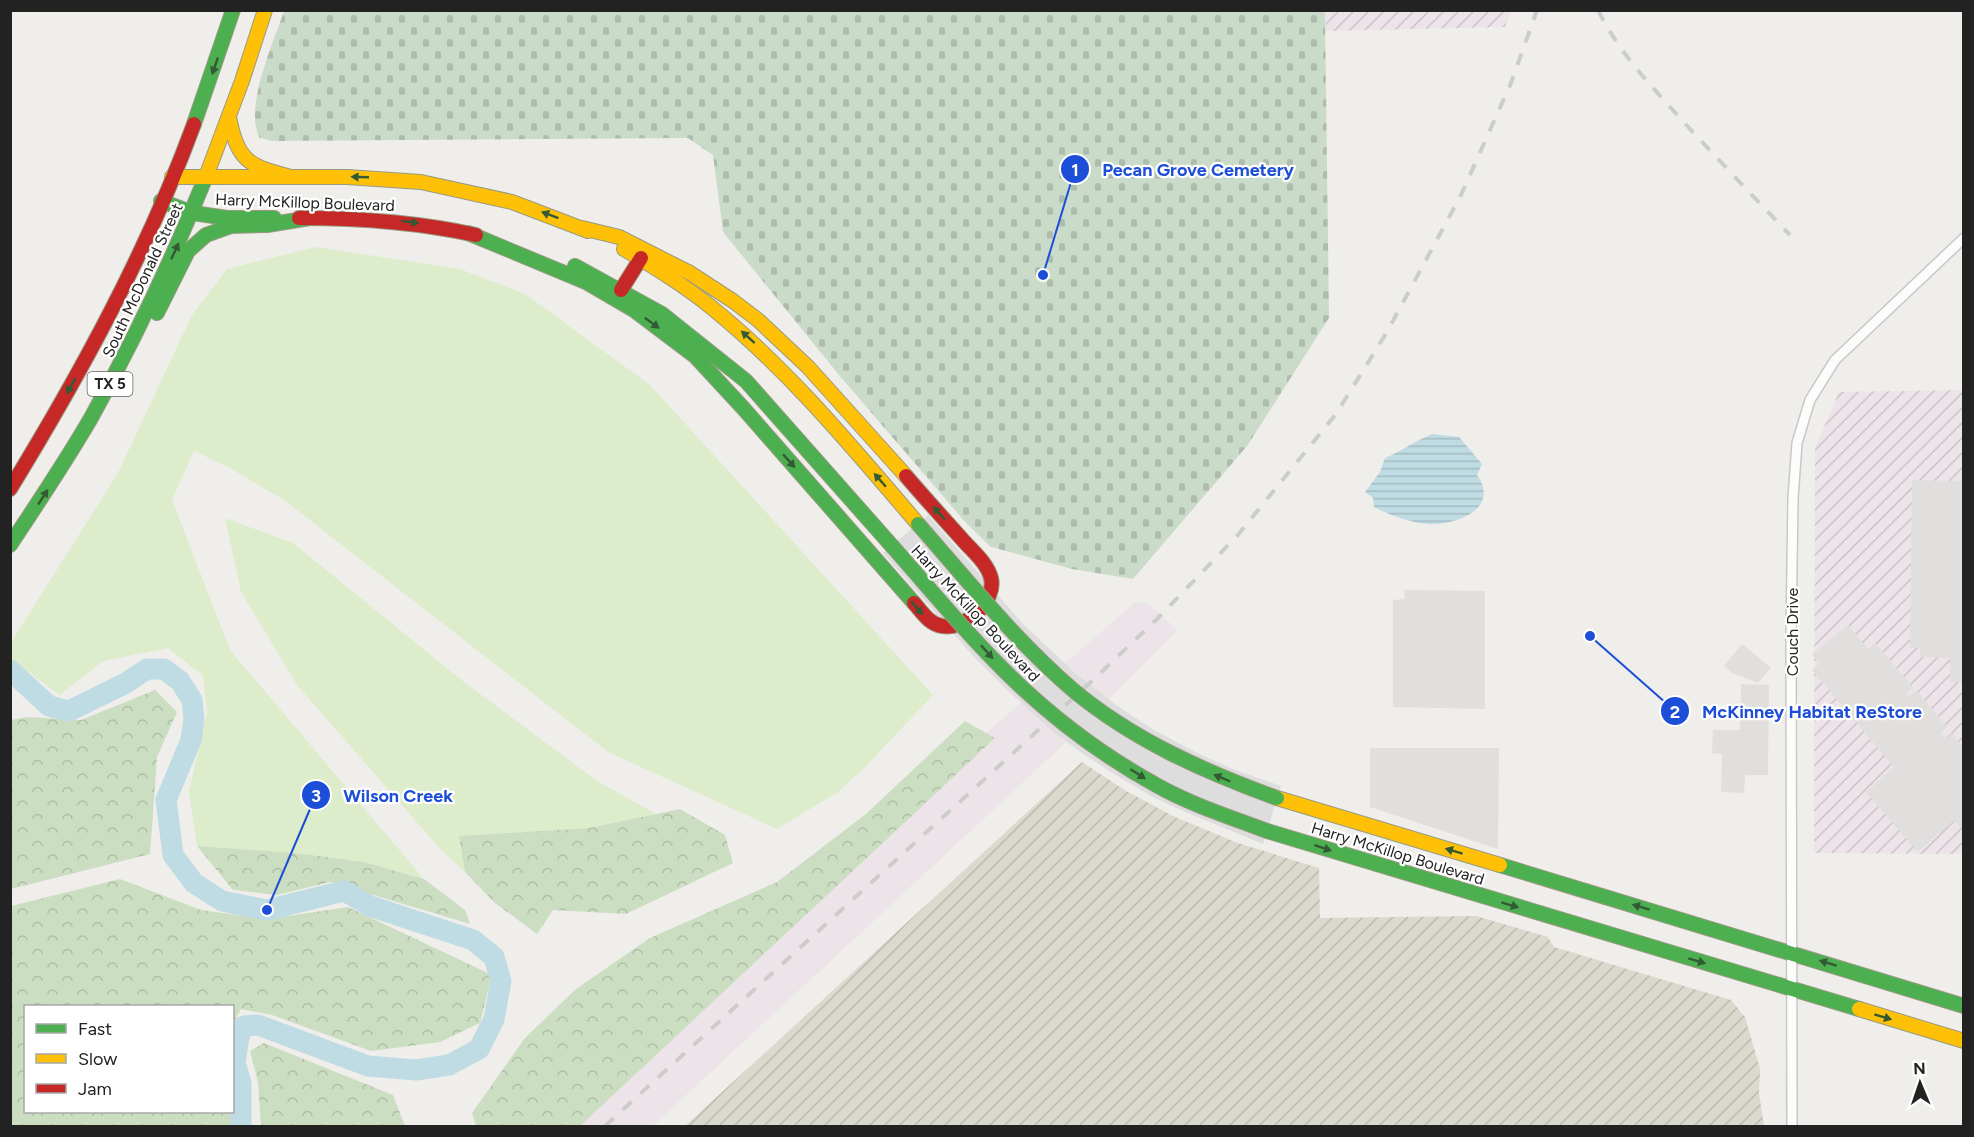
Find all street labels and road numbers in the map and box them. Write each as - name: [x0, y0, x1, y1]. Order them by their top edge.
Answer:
- street label: Harry McKillop Boulevard: [215, 190, 395, 215]
- street label: South McDonald Street: [98, 200, 187, 360]
- road number: TX 5: [88, 372, 132, 396]
- street label: Harry McKillop Boulevard: [907, 541, 1044, 686]
- street label: Couch Drive: [1783, 588, 1802, 676]
- street label: Harry McKillop Boulevard: [1309, 818, 1487, 889]

